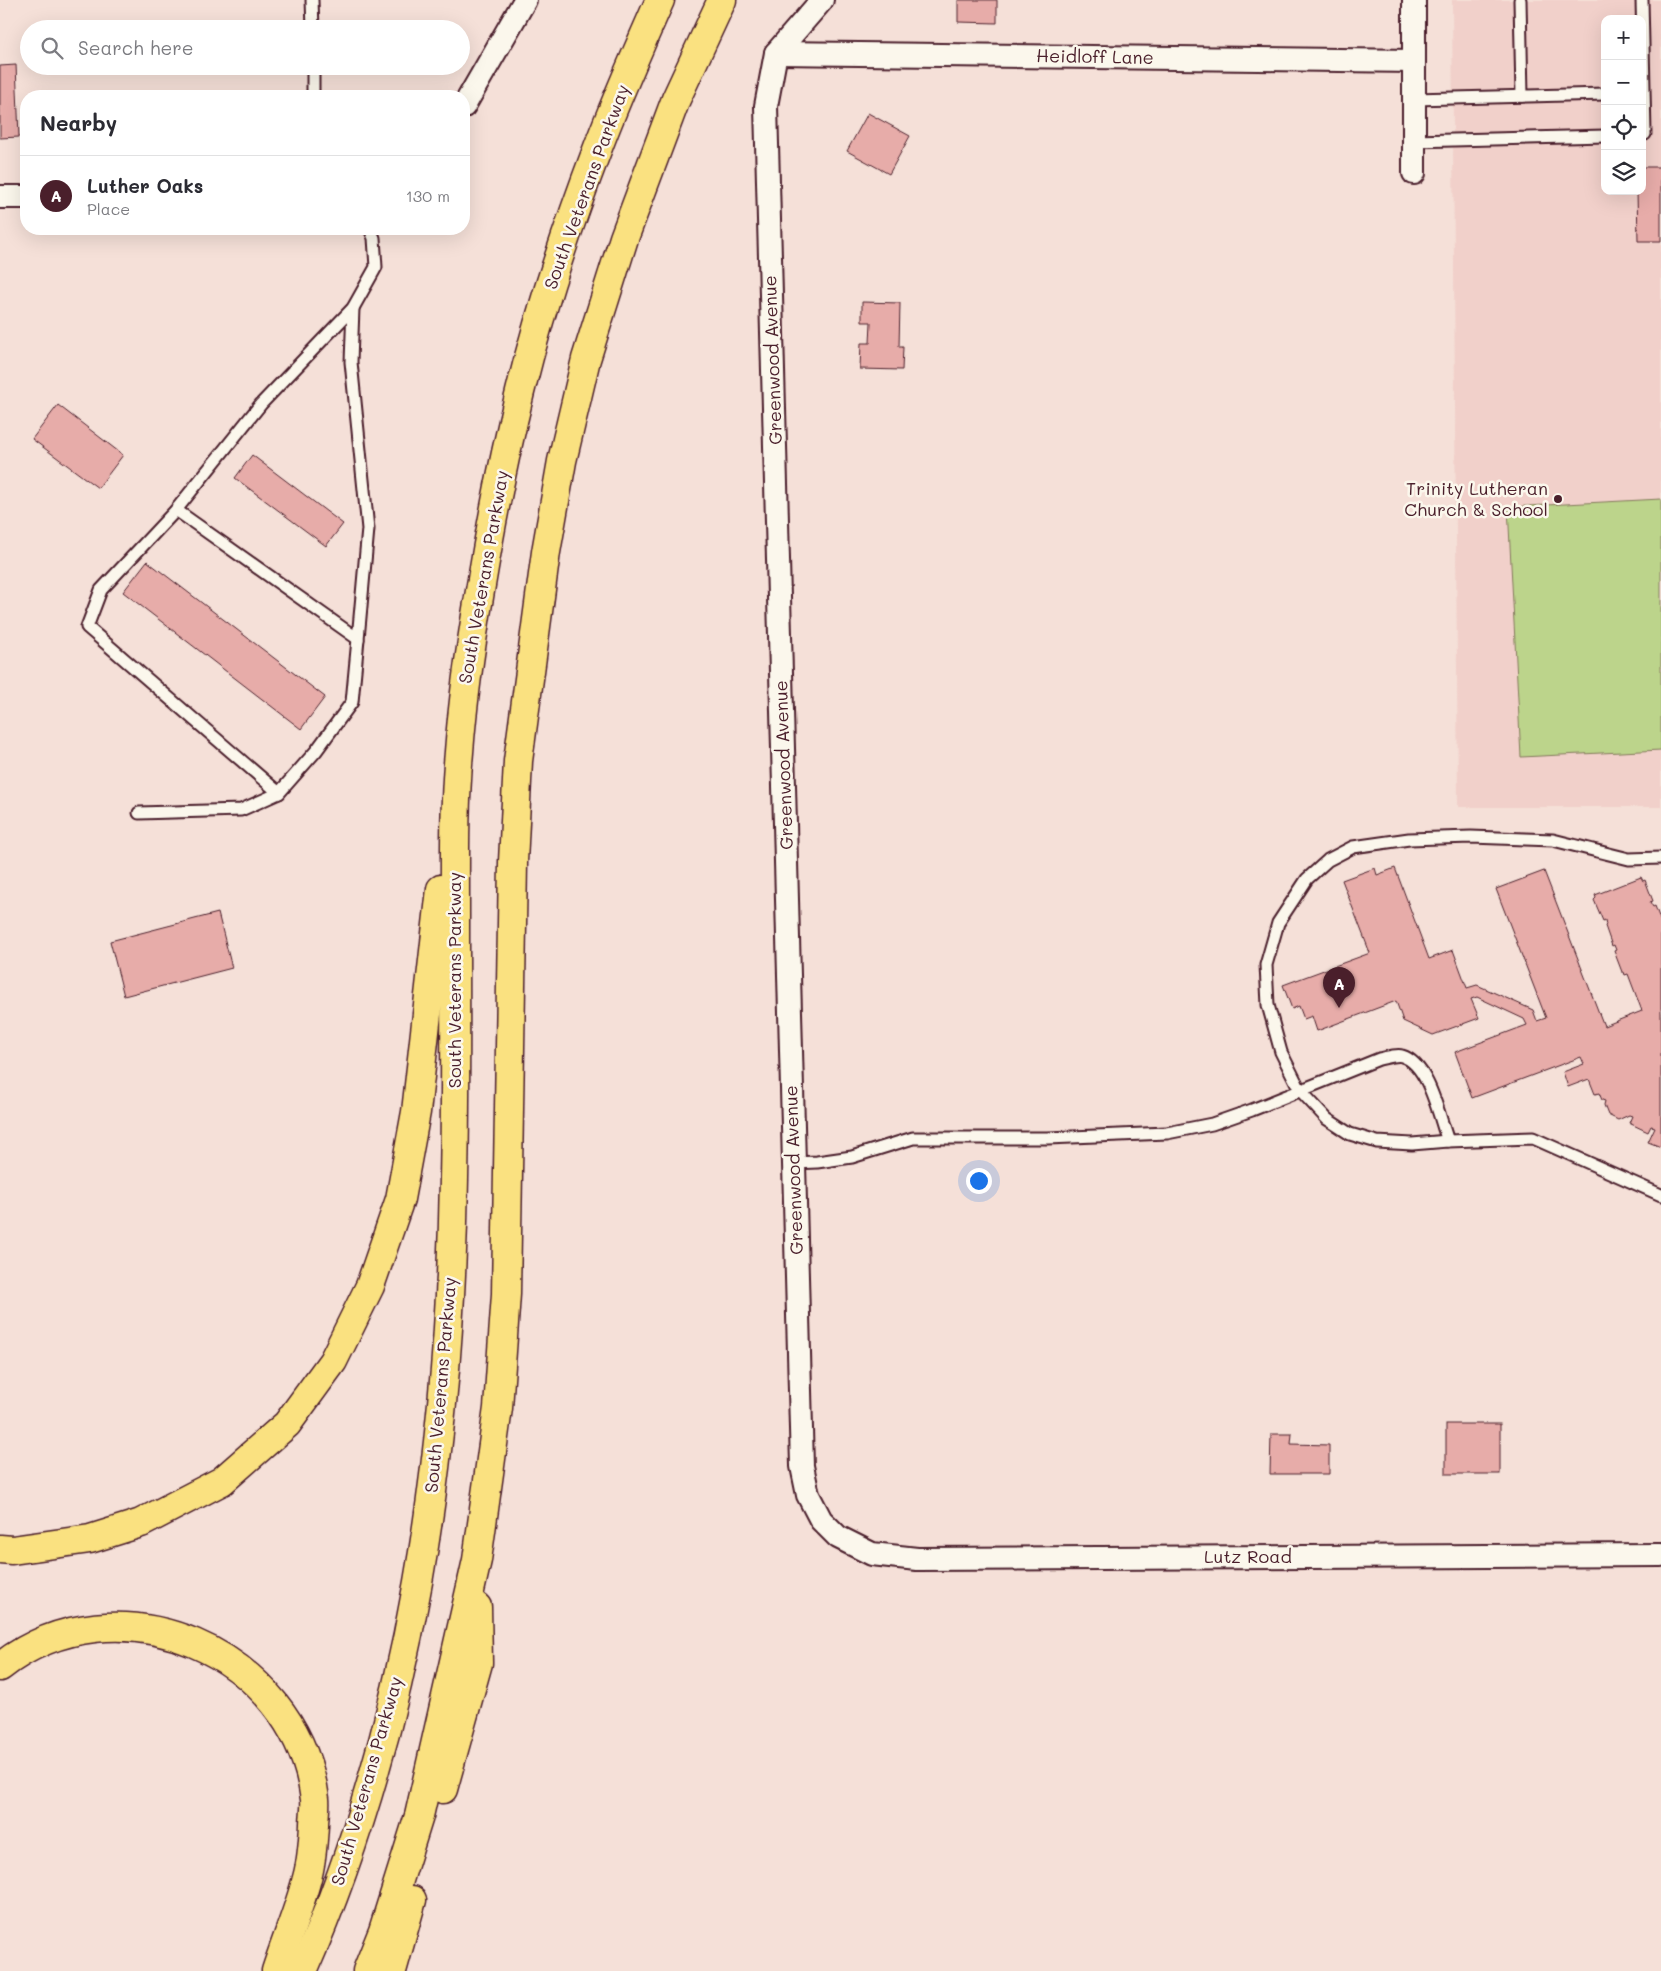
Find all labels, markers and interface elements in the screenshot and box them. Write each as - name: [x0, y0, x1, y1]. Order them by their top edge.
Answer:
- map controls: [1601, 15, 1646, 195]
- button: +: [1601, 15, 1646, 60]
- search box: [20, 20, 470, 75]
- icon: search: [38, 34, 66, 62]
- text: Search here: [78, 35, 194, 60]
- street label: Heidloff Lane: [1036, 43, 1154, 69]
- button: −: [1601, 60, 1646, 105]
- street label: South Veterans Parkway: [538, 81, 634, 292]
- button: locate: [1601, 105, 1646, 150]
- text: Nearby: [40, 109, 117, 136]
- button: layers: [1601, 150, 1646, 195]
- text: Luther Oaks: [87, 173, 203, 198]
- text: A: [50, 185, 62, 206]
- text: 130 m: [406, 185, 450, 206]
- text: Place: [87, 198, 130, 219]
- street label: Greenwood Avenue: [757, 275, 787, 445]
- street label: South Veterans Parkway: [452, 468, 514, 685]
- place label: Trinity Lutheran Church & School: [1404, 476, 1548, 521]
- marker: Trinity Lutheran Church & School: [1552, 493, 1564, 505]
- street label: Greenwood Avenue: [768, 680, 798, 850]
- street label: South Veterans Parkway: [442, 872, 466, 1088]
- pin: A: [1323, 967, 1355, 1008]
- street label: Greenwood Avenue: [778, 1085, 808, 1255]
- your location: [966, 1168, 992, 1194]
- street label: South Veterans Parkway: [419, 1276, 461, 1494]
- street label: Lutz Road: [1204, 1544, 1292, 1568]
- street label: South Veterans Parkway: [325, 1673, 407, 1888]

